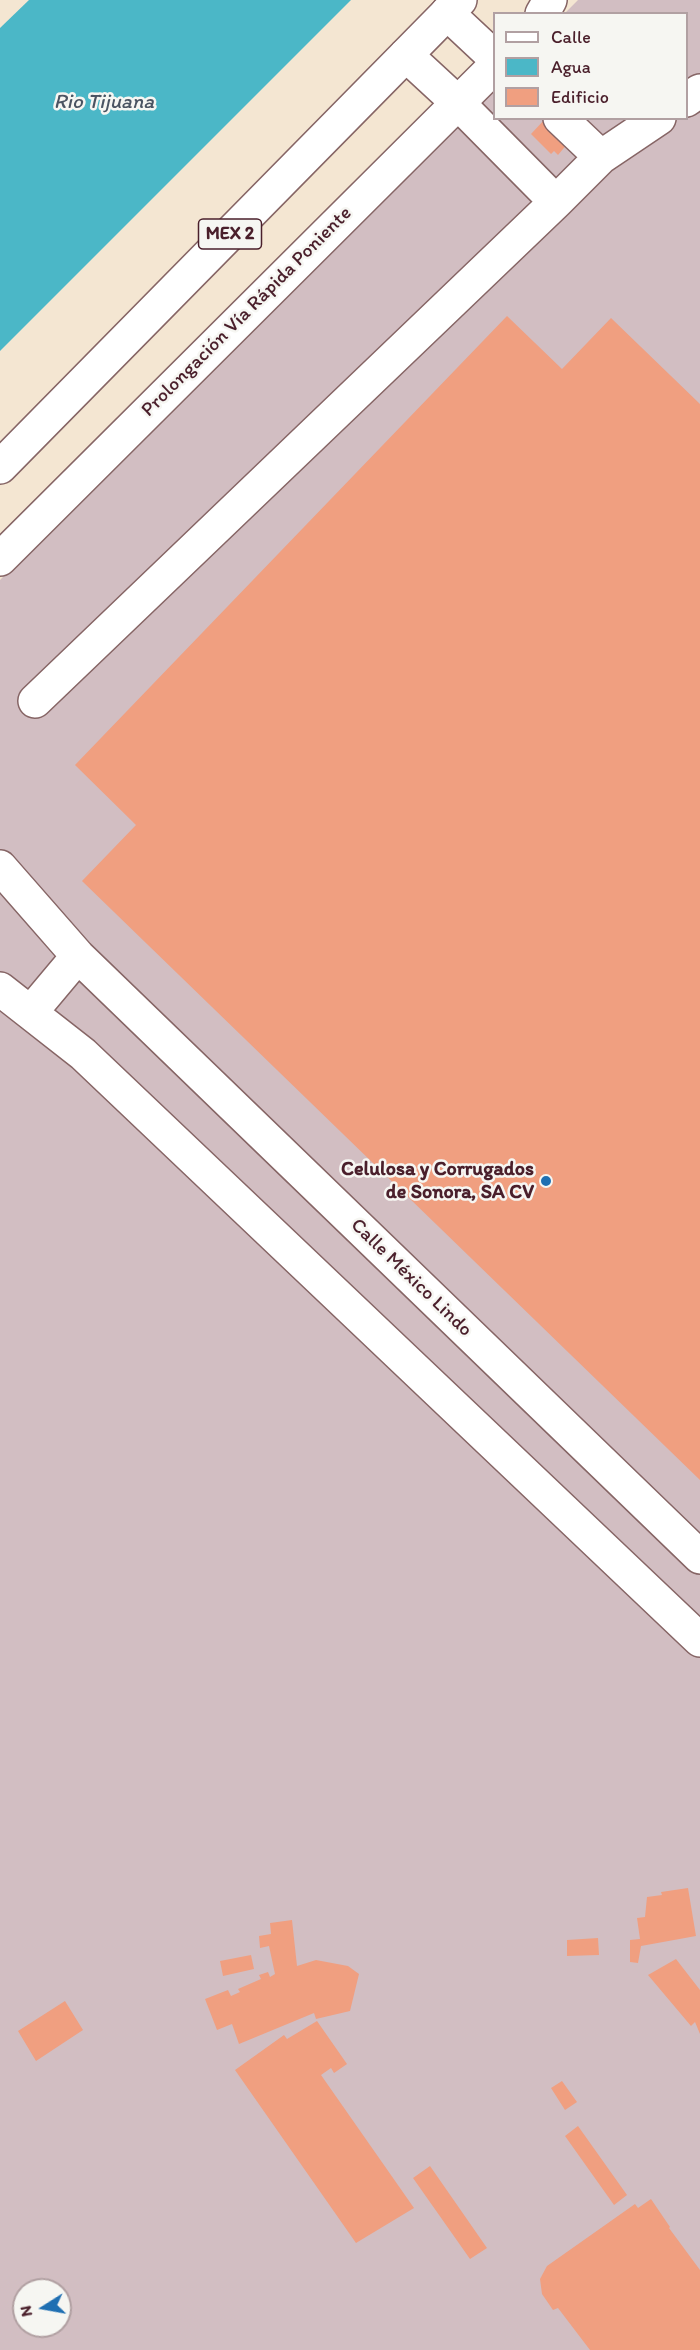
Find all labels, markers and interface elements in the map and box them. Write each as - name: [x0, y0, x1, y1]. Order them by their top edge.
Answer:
- legend: [493, 12, 688, 120]
- text: Calle: [551, 26, 591, 48]
- text: Agua: [551, 56, 591, 78]
- text: Edificio: [551, 86, 609, 108]
- water label: Rio Tijuana: [54, 90, 154, 116]
- street label: Prolongación Vía Rápida Poniente: [137, 202, 357, 422]
- road number: MEX 2: [198, 219, 262, 249]
- place label: Celulosa y Corrugados de Sonora, SA CV: [341, 1158, 534, 1205]
- marker: Celulosa y Corrugados de Sonora, SA CV: [539, 1174, 553, 1188]
- street label: Calle México Lindo: [345, 1214, 477, 1342]
- north arrow: [12, 2278, 72, 2338]
- text: N: [15, 2304, 36, 2318]

